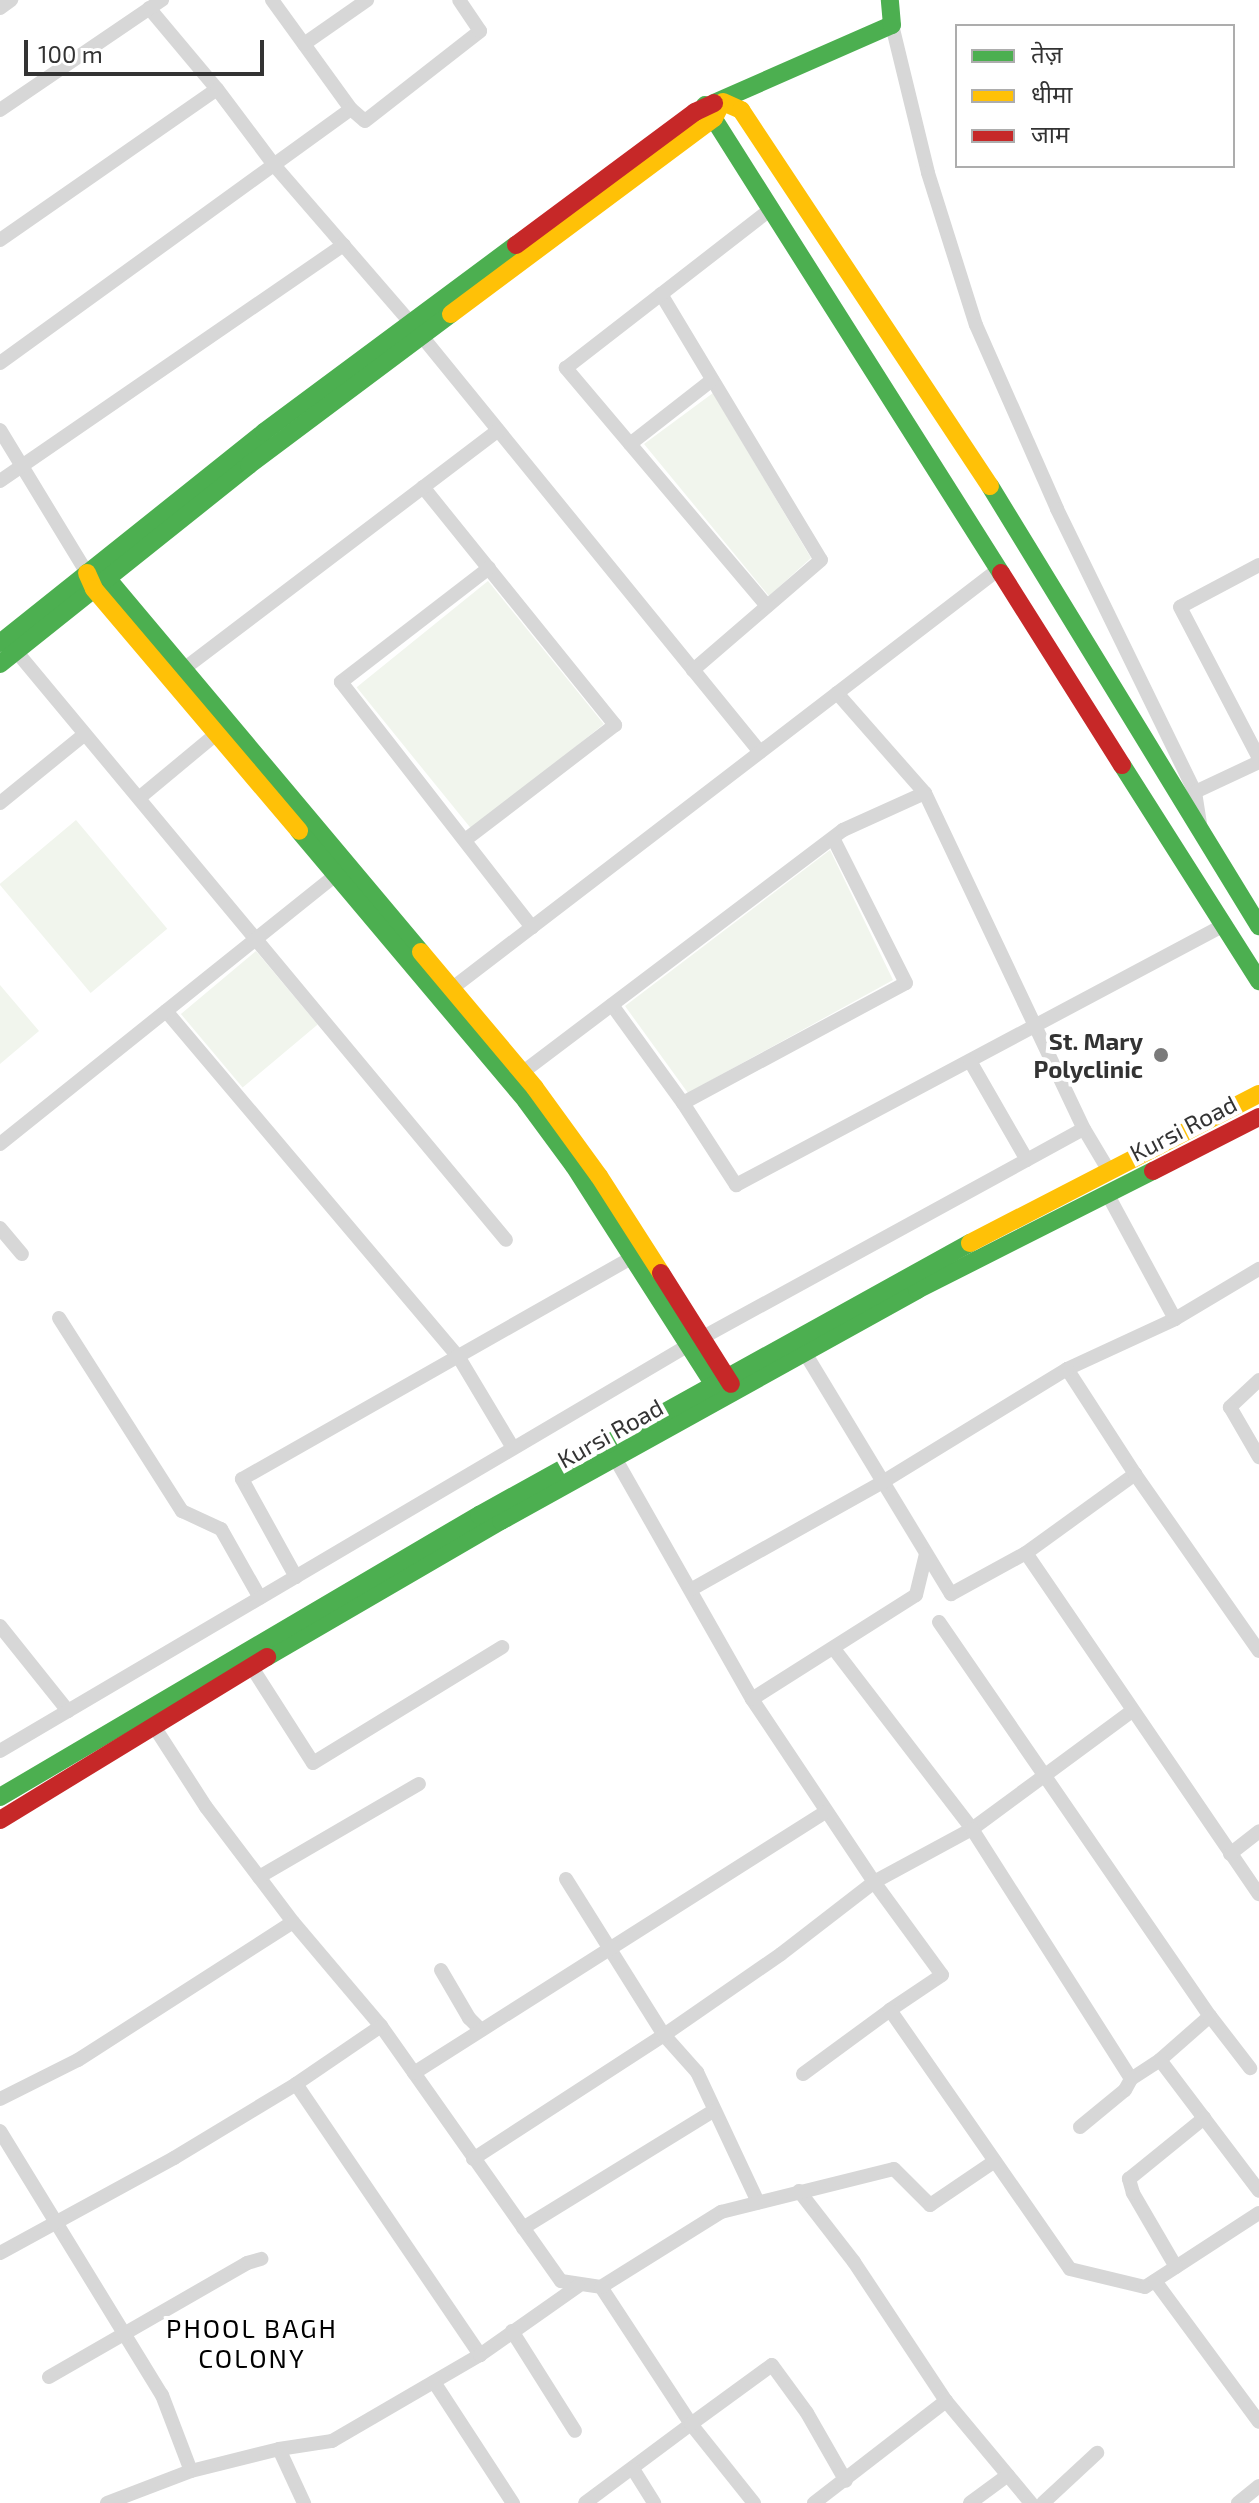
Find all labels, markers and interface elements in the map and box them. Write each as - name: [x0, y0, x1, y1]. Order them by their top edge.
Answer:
- scale bar: [28, 24, 268, 74]
- legend: [955, 24, 1235, 168]
- text: 100 m: [38, 39, 103, 68]
- text: तेज़: [1031, 39, 1063, 68]
- text: धीमा: [1031, 79, 1073, 108]
- text: जाम: [1031, 119, 1069, 148]
- place label: St. Mary Polyclinic: [1033, 1027, 1143, 1083]
- marker: St. Mary Polyclinic: [1150, 1044, 1172, 1066]
- street label: Kursi Road: [1125, 1089, 1241, 1167]
- street label: Kursi Road: [552, 1392, 668, 1474]
- district label: PHOOL BAGH COLONY: [166, 2312, 338, 2374]

